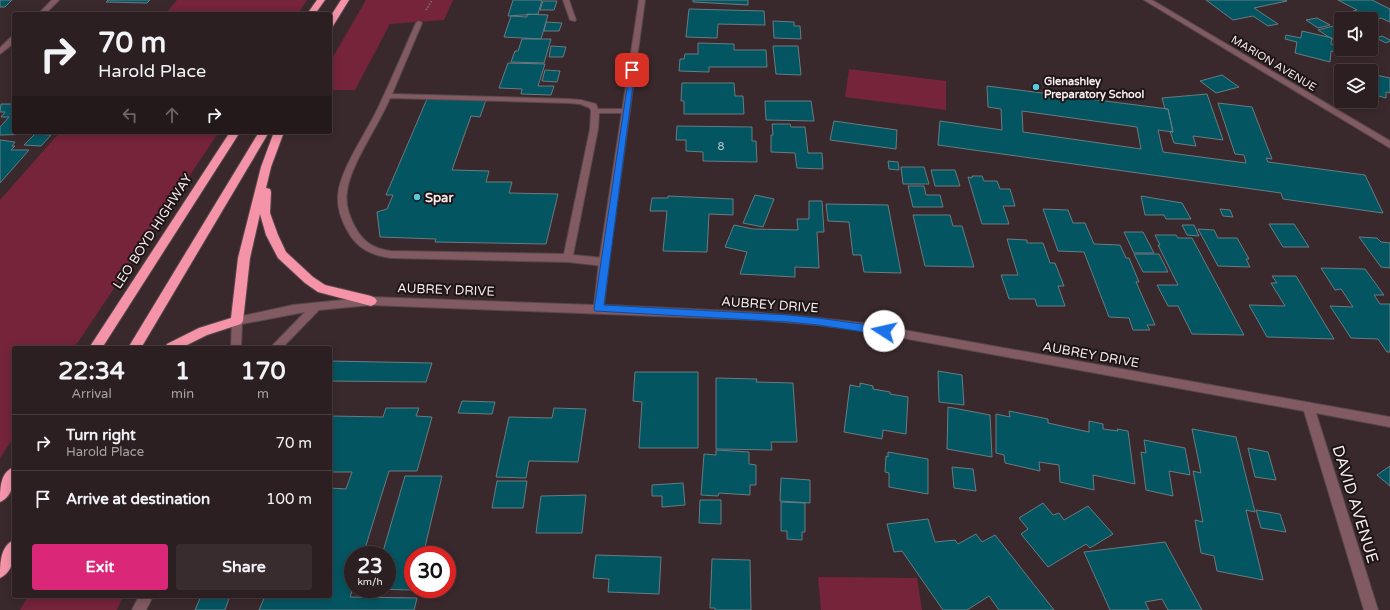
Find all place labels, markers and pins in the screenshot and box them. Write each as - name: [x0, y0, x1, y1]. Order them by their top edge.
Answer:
- pin: [615, 53, 649, 87]
- place label: Glenashley Preparatory School: [1044, 75, 1144, 102]
- marker: Glenashley Preparatory School: [1031, 82, 1041, 92]
- place label: Spar: [425, 190, 454, 206]
- marker: Spar: [412, 192, 422, 202]

